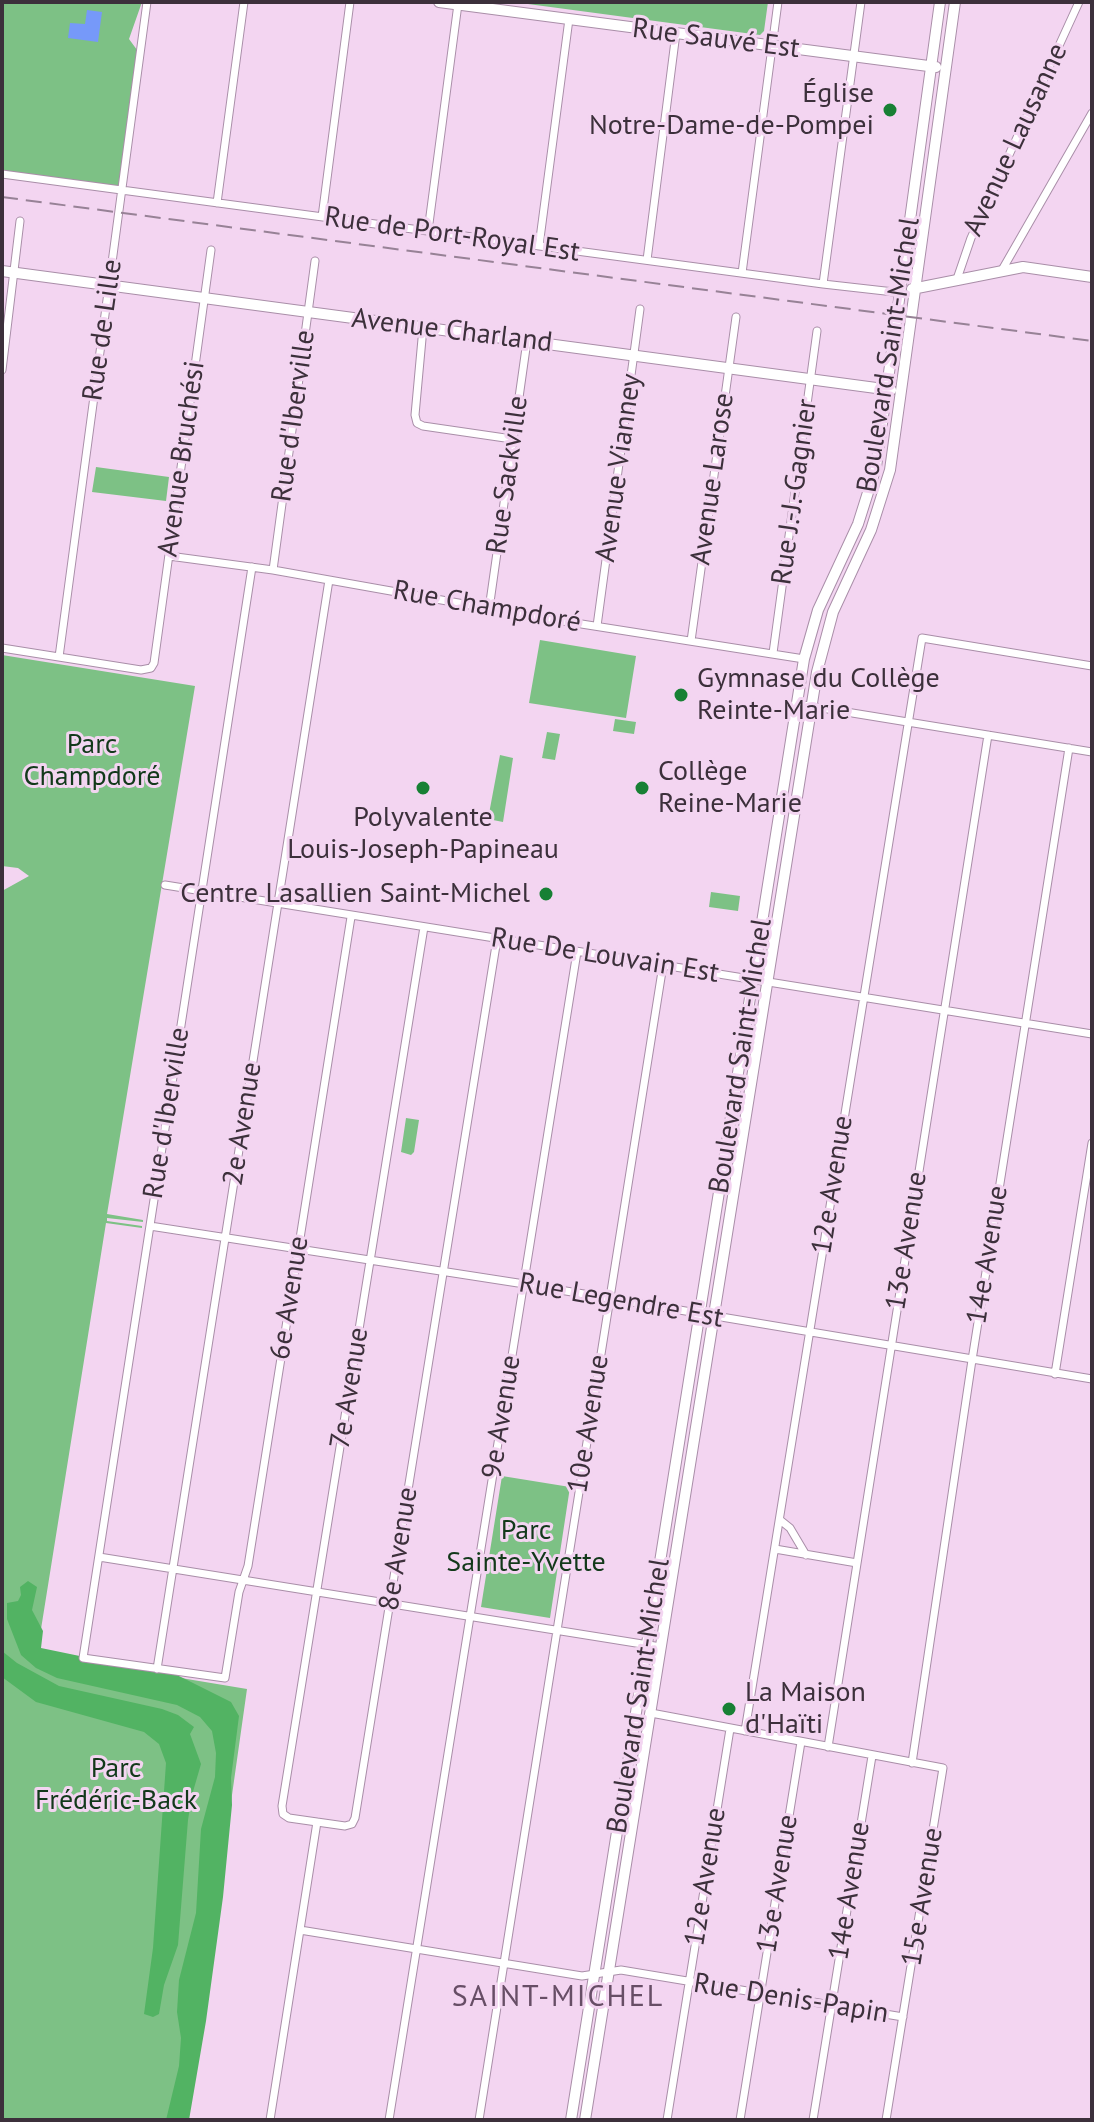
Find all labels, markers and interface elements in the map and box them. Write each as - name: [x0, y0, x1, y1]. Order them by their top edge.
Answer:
- street label: Rue Sauvé Est: [630, 12, 802, 66]
- street label: Avenue Lausanne: [957, 38, 1075, 242]
- place label: Église Notre-Dame-de-Pompei: [589, 77, 874, 143]
- marker: Église Notre-Dame-de-Pompei: [881, 101, 899, 119]
- street label: Rue de Port-Royal Est: [322, 200, 582, 270]
- street label: Boulevard Saint-Michel: [851, 215, 927, 495]
- street label: Rue de Lille: [76, 257, 130, 403]
- street label: Avenue Charland: [350, 302, 554, 360]
- street label: Rue d'Iberville: [265, 328, 323, 504]
- street label: Avenue Bruchési: [152, 359, 212, 559]
- street label: Avenue Vianney: [589, 372, 649, 564]
- street label: Avenue Larose: [684, 391, 742, 567]
- street label: Rue Sackville: [480, 394, 536, 556]
- street label: Rue J.-J.-Gagnier: [765, 397, 825, 587]
- street label: Rue Champdoré: [390, 574, 584, 640]
- place label: Gymnase du Collège Reinte-Marie: [697, 662, 940, 728]
- marker: Gymnase du Collège Reinte-Marie: [672, 686, 690, 704]
- park label: Parc Champdoré: [24, 728, 160, 794]
- place label: Collège Reine-Marie: [658, 755, 802, 821]
- marker: Polyvalente Louis-Joseph-Papineau: [414, 779, 432, 797]
- marker: Collège Reine-Marie: [633, 779, 651, 797]
- place label: Polyvalente Louis-Joseph-Papineau: [287, 801, 559, 867]
- place label: Centre Lasallien Saint-Michel: [180, 877, 530, 911]
- marker: Centre Lasallien Saint-Michel: [537, 885, 555, 903]
- street label: Boulevard Saint-Michel: [703, 916, 779, 1196]
- street label: Rue De Louvain Est: [489, 921, 721, 991]
- street label: Rue d'Iberville: [137, 1025, 197, 1201]
- street label: 2e Avenue: [217, 1060, 269, 1188]
- street label: 12e Avenue: [805, 1113, 861, 1257]
- street label: 13e Avenue: [879, 1169, 935, 1313]
- street label: 14e Avenue: [960, 1183, 1016, 1327]
- street label: 6e Avenue: [264, 1234, 316, 1362]
- street label: Rue Legendre Est: [516, 1266, 726, 1336]
- street label: 7e Avenue: [324, 1325, 376, 1451]
- street label: 10e Avenue: [561, 1352, 617, 1496]
- street label: 9e Avenue: [476, 1353, 528, 1481]
- street label: 8e Avenue: [373, 1485, 425, 1613]
- park label: Parc Sainte-Yvette: [446, 1514, 606, 1580]
- street label: Boulevard Saint-Michel: [601, 1556, 677, 1836]
- place label: La Maison d'Haïti: [745, 1676, 866, 1742]
- marker: La Maison d'Haïti: [720, 1700, 738, 1718]
- park label: Parc Frédéric-Back: [35, 1752, 197, 1818]
- street label: 12e Avenue: [678, 1805, 734, 1949]
- street label: 13e Avenue: [750, 1812, 806, 1956]
- street label: 14e Avenue: [822, 1819, 878, 1963]
- street label: 15e Avenue: [895, 1825, 951, 1969]
- street label: Rue Denis-Papin: [691, 1967, 891, 2031]
- district label: SAINT-MICHEL: [452, 1979, 664, 2015]

